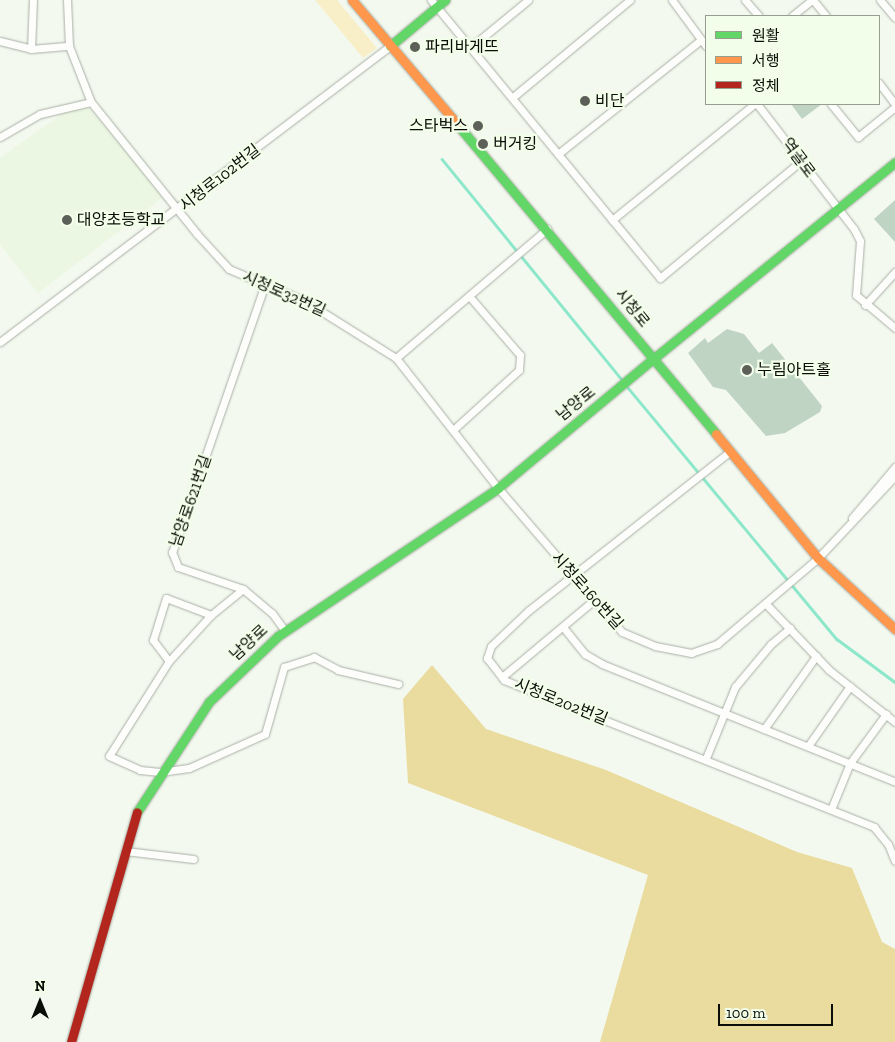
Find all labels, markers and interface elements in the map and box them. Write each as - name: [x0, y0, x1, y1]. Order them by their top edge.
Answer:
- legend: [705, 15, 880, 105]
- text: 원활: [752, 27, 780, 45]
- place label: 파리바게뜨: [425, 37, 499, 57]
- marker: 파리바게뜨: [409, 41, 421, 53]
- text: 서행: [752, 52, 780, 70]
- text: 정체: [752, 77, 780, 95]
- place label: 비단: [595, 91, 624, 111]
- marker: 비단: [579, 95, 591, 107]
- place label: 스타벅스: [409, 116, 468, 136]
- marker: 스타벅스: [472, 120, 484, 132]
- place label: 버거킹: [493, 134, 537, 154]
- street label: 역골로: [777, 135, 819, 181]
- marker: 버거킹: [477, 138, 489, 150]
- street label: 시청로102번길: [176, 141, 264, 215]
- place label: 대양초등학교: [77, 210, 165, 230]
- marker: 대양초등학교: [61, 214, 73, 226]
- street label: 시청로32번길: [239, 267, 329, 321]
- street label: 시청로: [611, 285, 653, 331]
- place label: 누림아트홀: [757, 360, 831, 380]
- marker: 누림아트홀: [741, 364, 753, 376]
- street label: 남양로: [553, 383, 599, 425]
- street label: 남양로621번길: [166, 452, 216, 550]
- street label: 시청로160번길: [547, 548, 627, 634]
- street label: 남양로: [226, 621, 272, 665]
- street label: 시청로202번길: [511, 675, 611, 729]
- north arrow: [15, 977, 65, 1027]
- text: N: [35, 978, 45, 995]
- scale bar: [720, 994, 835, 1026]
- text: 100 m: [726, 1004, 765, 1022]

